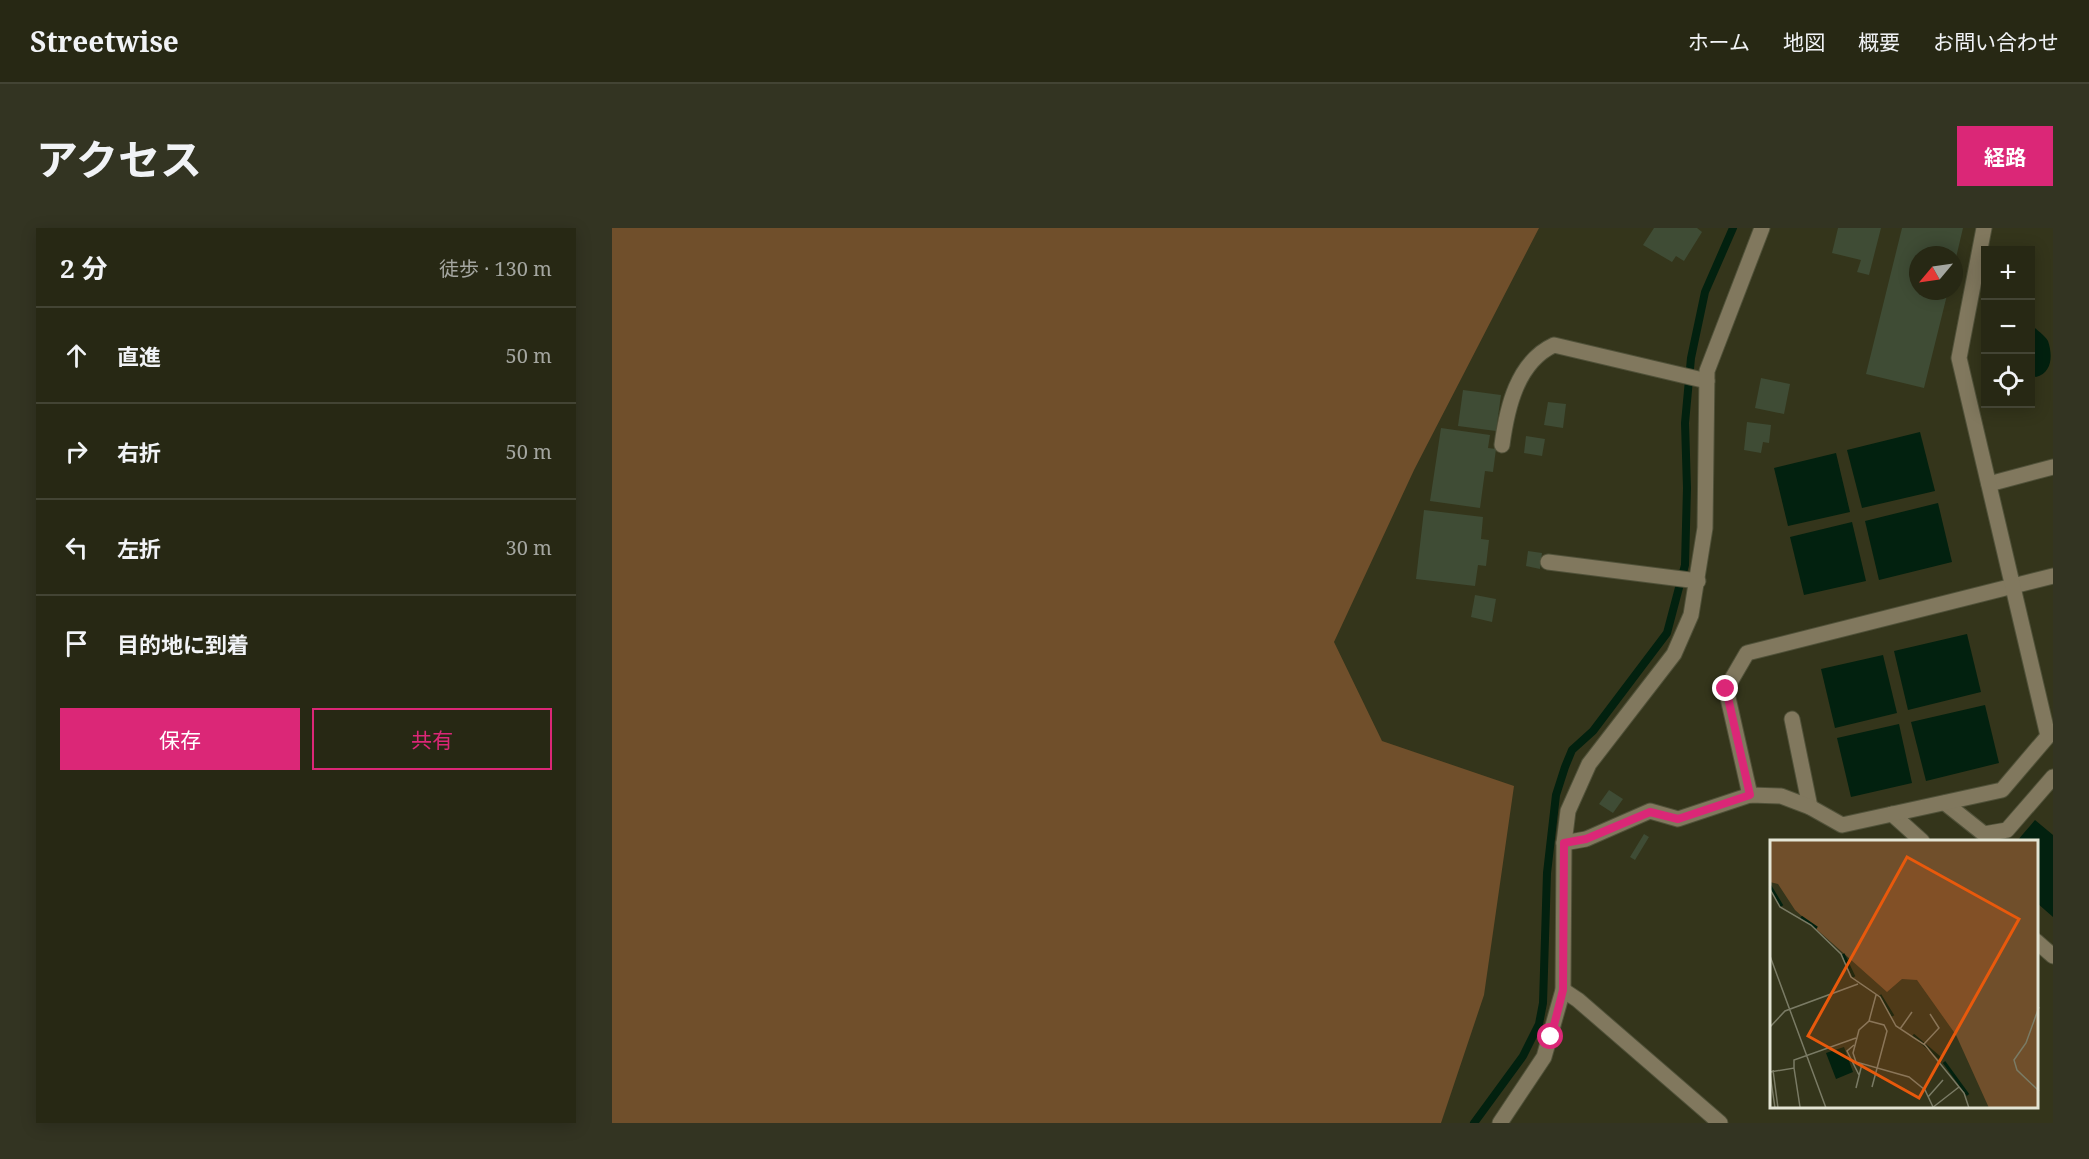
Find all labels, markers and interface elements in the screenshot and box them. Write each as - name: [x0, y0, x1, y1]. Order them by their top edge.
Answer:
- text: Streetwise: [30, 22, 179, 60]
- text: ホーム: [1688, 28, 1750, 56]
- text: 地図: [1783, 28, 1825, 56]
- text: 概要: [1858, 28, 1900, 56]
- text: お問い合わせ: [1933, 28, 2059, 56]
- button: 経路: [1957, 126, 2053, 186]
- text: アクセス: [36, 130, 202, 187]
- north arrow: [1909, 246, 1963, 300]
- map controls: [1981, 246, 2035, 408]
- button: +: [1981, 246, 2035, 300]
- text: 2 分: [60, 250, 107, 286]
- text: 徒歩 · 130 m: [439, 255, 552, 282]
- button: −: [1981, 300, 2035, 354]
- icon: ahead: [60, 339, 93, 372]
- text: 直進: [117, 341, 161, 371]
- text: 50 m: [506, 342, 552, 369]
- button: locate: [1981, 354, 2035, 408]
- icon: right: [60, 435, 93, 468]
- text: 右折: [117, 437, 161, 467]
- text: 50 m: [506, 438, 552, 465]
- icon: left: [60, 531, 93, 564]
- text: 左折: [117, 533, 161, 563]
- text: 30 m: [506, 534, 552, 561]
- icon: arrive: [60, 627, 93, 660]
- text: 目的地に到着: [117, 629, 249, 659]
- route end: [1712, 675, 1738, 701]
- button: 保存: [60, 708, 300, 770]
- button: 共有: [312, 708, 552, 770]
- inset map: [1770, 840, 2038, 1108]
- route start: [1537, 1023, 1563, 1049]

